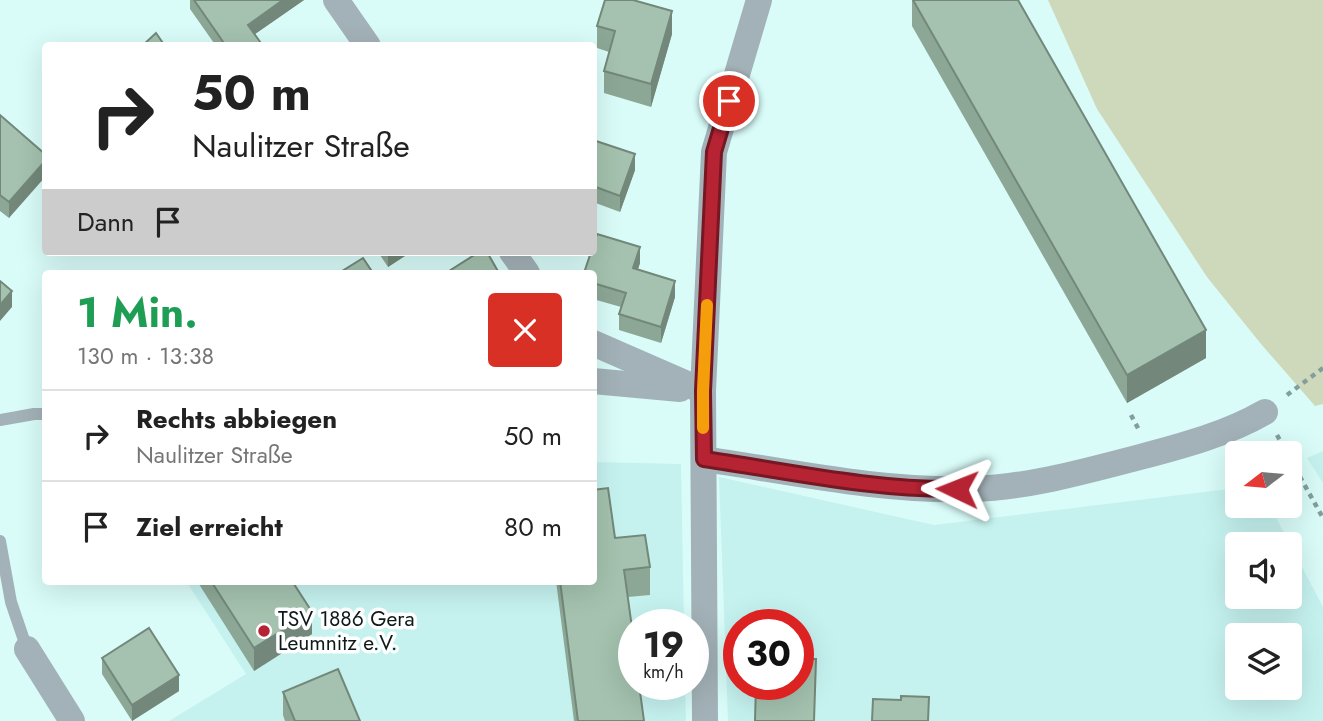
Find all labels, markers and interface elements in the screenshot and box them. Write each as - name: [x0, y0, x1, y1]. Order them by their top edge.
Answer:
- text: 50 m: [192, 58, 311, 128]
- icon: right: [77, 70, 168, 161]
- pin: [699, 71, 759, 131]
- icon: arrive: [710, 82, 748, 120]
- text: Naulitzer Straße: [192, 123, 410, 169]
- text: Dann: [77, 203, 135, 241]
- icon: arrive: [149, 203, 187, 241]
- text: 1 Min.: [77, 282, 198, 343]
- button: close: [488, 293, 562, 367]
- text: 130 m · 13:38: [77, 339, 214, 373]
- text: Rechts abbiegen: [136, 400, 337, 438]
- icon: right: [77, 417, 115, 455]
- text: 50 m: [504, 417, 562, 455]
- text: Naulitzer Straße: [136, 438, 293, 472]
- north arrow: [1225, 441, 1302, 518]
- map controls: [1225, 441, 1302, 700]
- position arrow: [920, 452, 994, 526]
- icon: arrive: [77, 508, 115, 546]
- text: Ziel erreicht: [136, 508, 283, 546]
- text: 80 m: [504, 508, 562, 546]
- button: sound: [1225, 532, 1302, 609]
- place label: TSV 1886 Gera Leumnitz e.V.: [278, 604, 415, 658]
- speed limit sign: 30: [723, 609, 814, 700]
- text: 19: [643, 620, 684, 670]
- marker: TSV 1886 Gera Leumnitz e.V.: [256, 623, 272, 639]
- button: layers: [1225, 623, 1302, 700]
- text: km/h: [643, 659, 684, 685]

